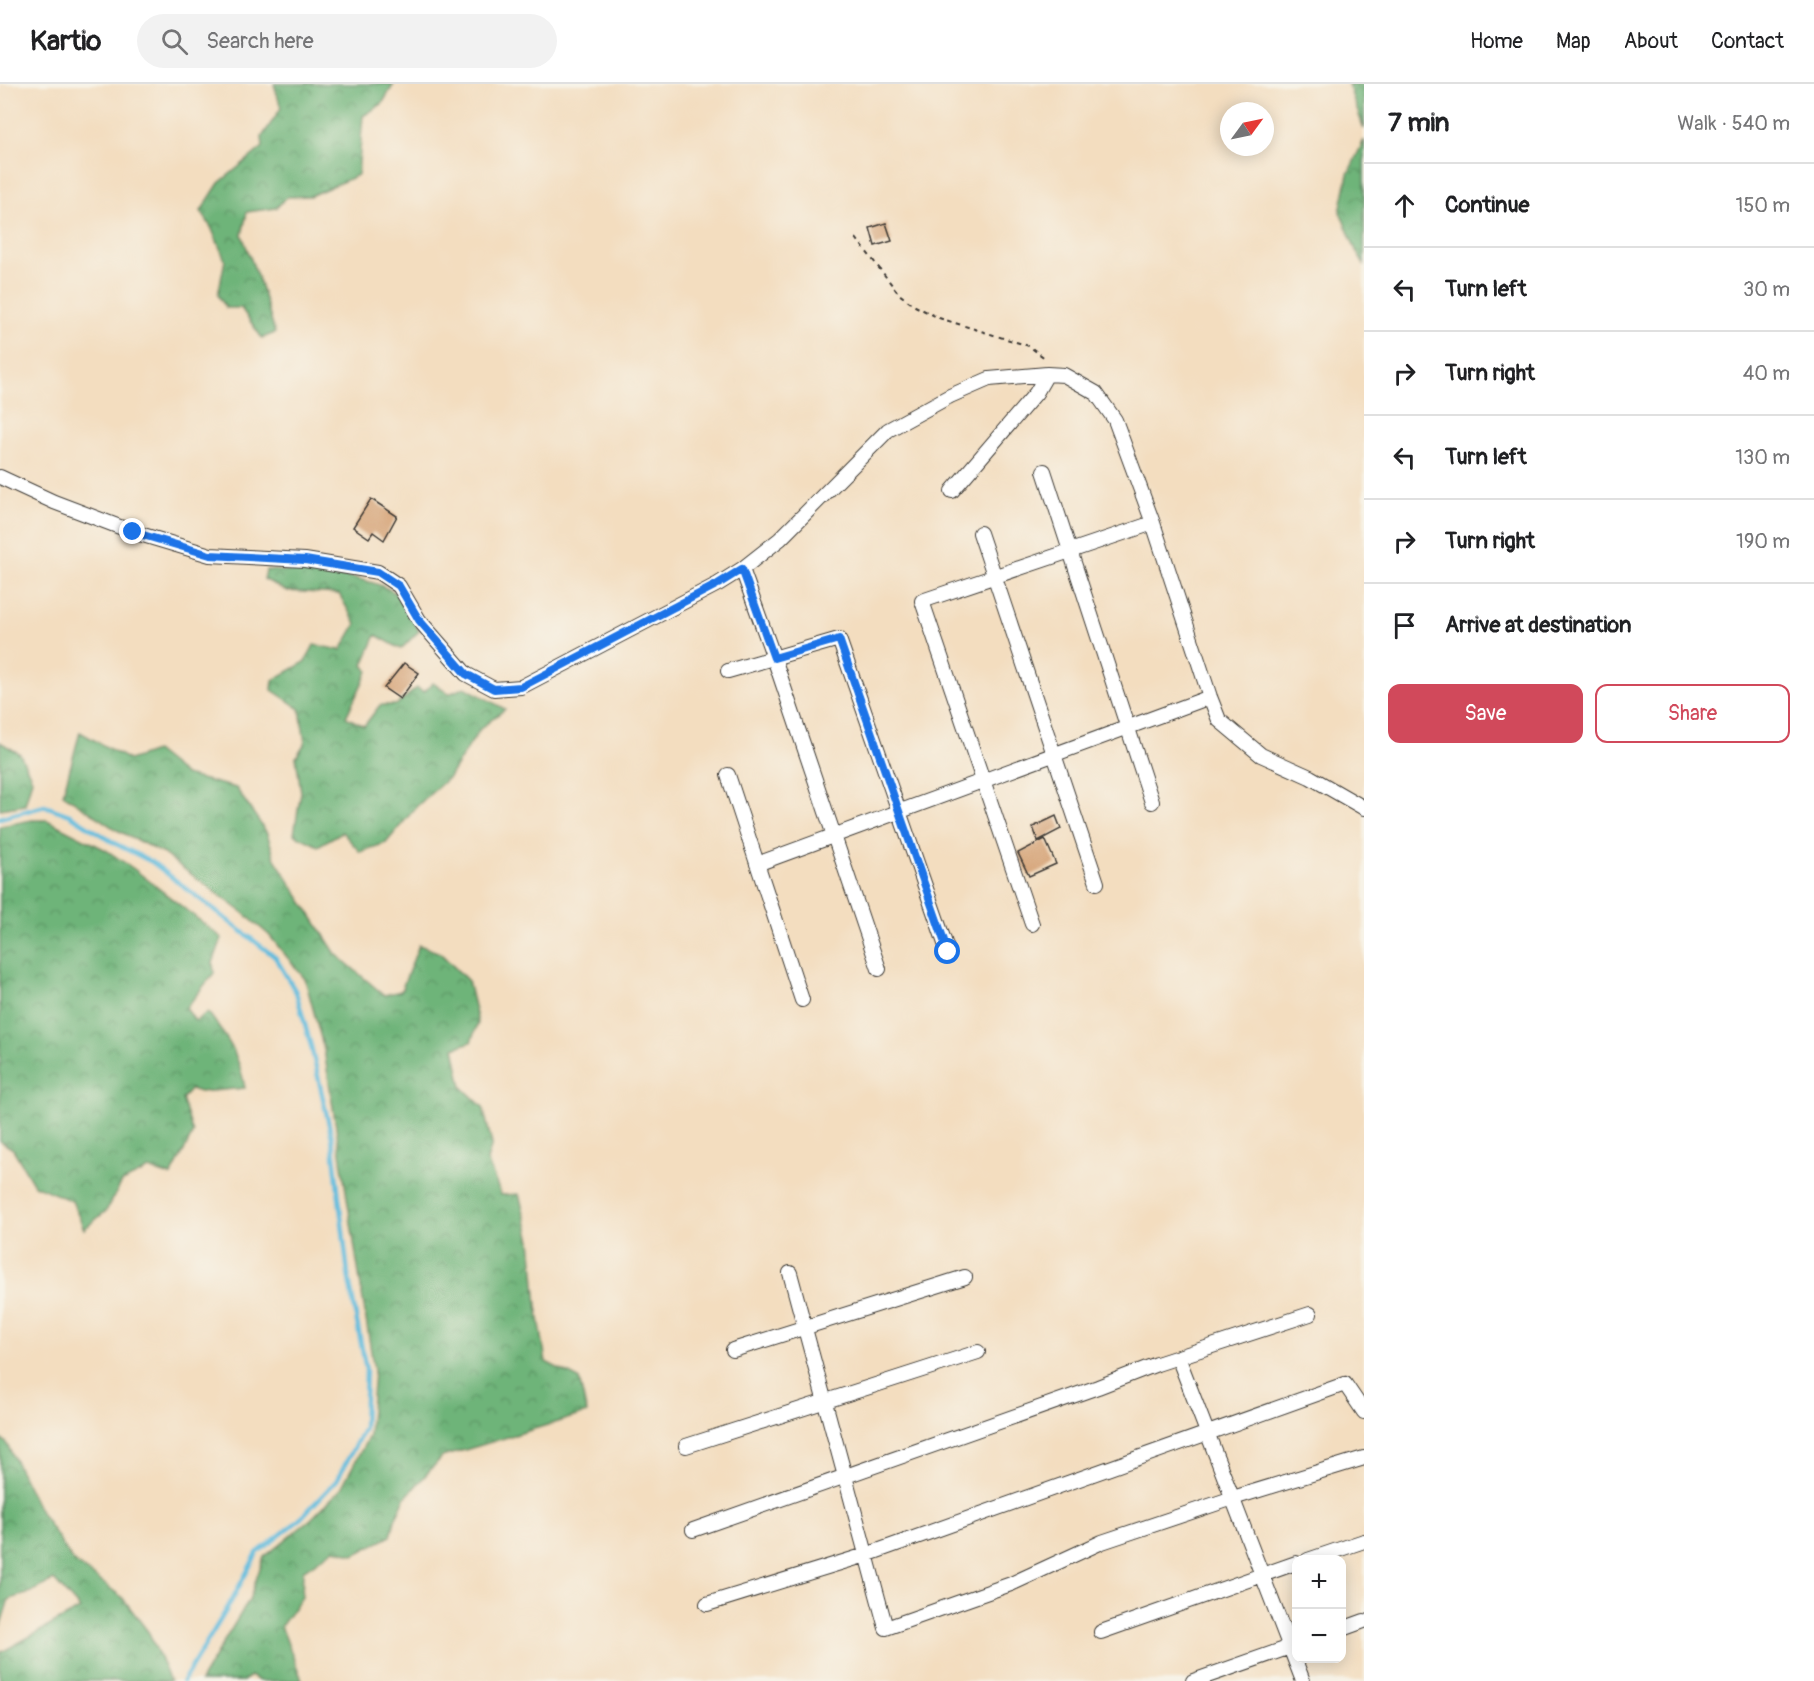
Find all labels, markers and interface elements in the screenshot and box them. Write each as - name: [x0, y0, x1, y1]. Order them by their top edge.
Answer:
- search box: [137, 14, 557, 68]
- text: Kartio: [30, 24, 101, 59]
- icon: search: [158, 25, 191, 58]
- text: Search here: [206, 27, 314, 55]
- text: Home: [1470, 28, 1523, 55]
- text: Map: [1556, 28, 1591, 55]
- text: About: [1624, 28, 1678, 55]
- text: Contact: [1711, 28, 1784, 55]
- north arrow: [1220, 102, 1274, 156]
- text: 7 min: [1388, 107, 1450, 139]
- text: Walk · 540 m: [1677, 111, 1790, 136]
- icon: ahead: [1388, 189, 1421, 222]
- text: Continue: [1445, 191, 1529, 219]
- text: 150 m: [1736, 193, 1790, 218]
- icon: left: [1388, 273, 1421, 306]
- text: Turn left: [1445, 275, 1527, 303]
- text: 30 m: [1743, 277, 1790, 302]
- icon: right: [1388, 357, 1421, 390]
- text: Turn right: [1445, 359, 1535, 387]
- text: 40 m: [1743, 361, 1790, 386]
- icon: left: [1388, 441, 1421, 474]
- text: Turn left: [1445, 443, 1527, 471]
- text: 130 m: [1735, 445, 1790, 470]
- route end: [119, 518, 145, 544]
- icon: right: [1388, 525, 1421, 558]
- text: Turn right: [1445, 527, 1535, 555]
- text: 190 m: [1736, 529, 1790, 554]
- icon: arrive: [1388, 609, 1421, 642]
- text: Arrive at destination: [1445, 611, 1631, 639]
- button: Save: [1388, 684, 1583, 743]
- button: Share: [1595, 684, 1790, 743]
- route start: [934, 938, 960, 964]
- map controls: [1292, 1555, 1346, 1663]
- button: +: [1292, 1555, 1346, 1609]
- button: −: [1292, 1609, 1346, 1663]

